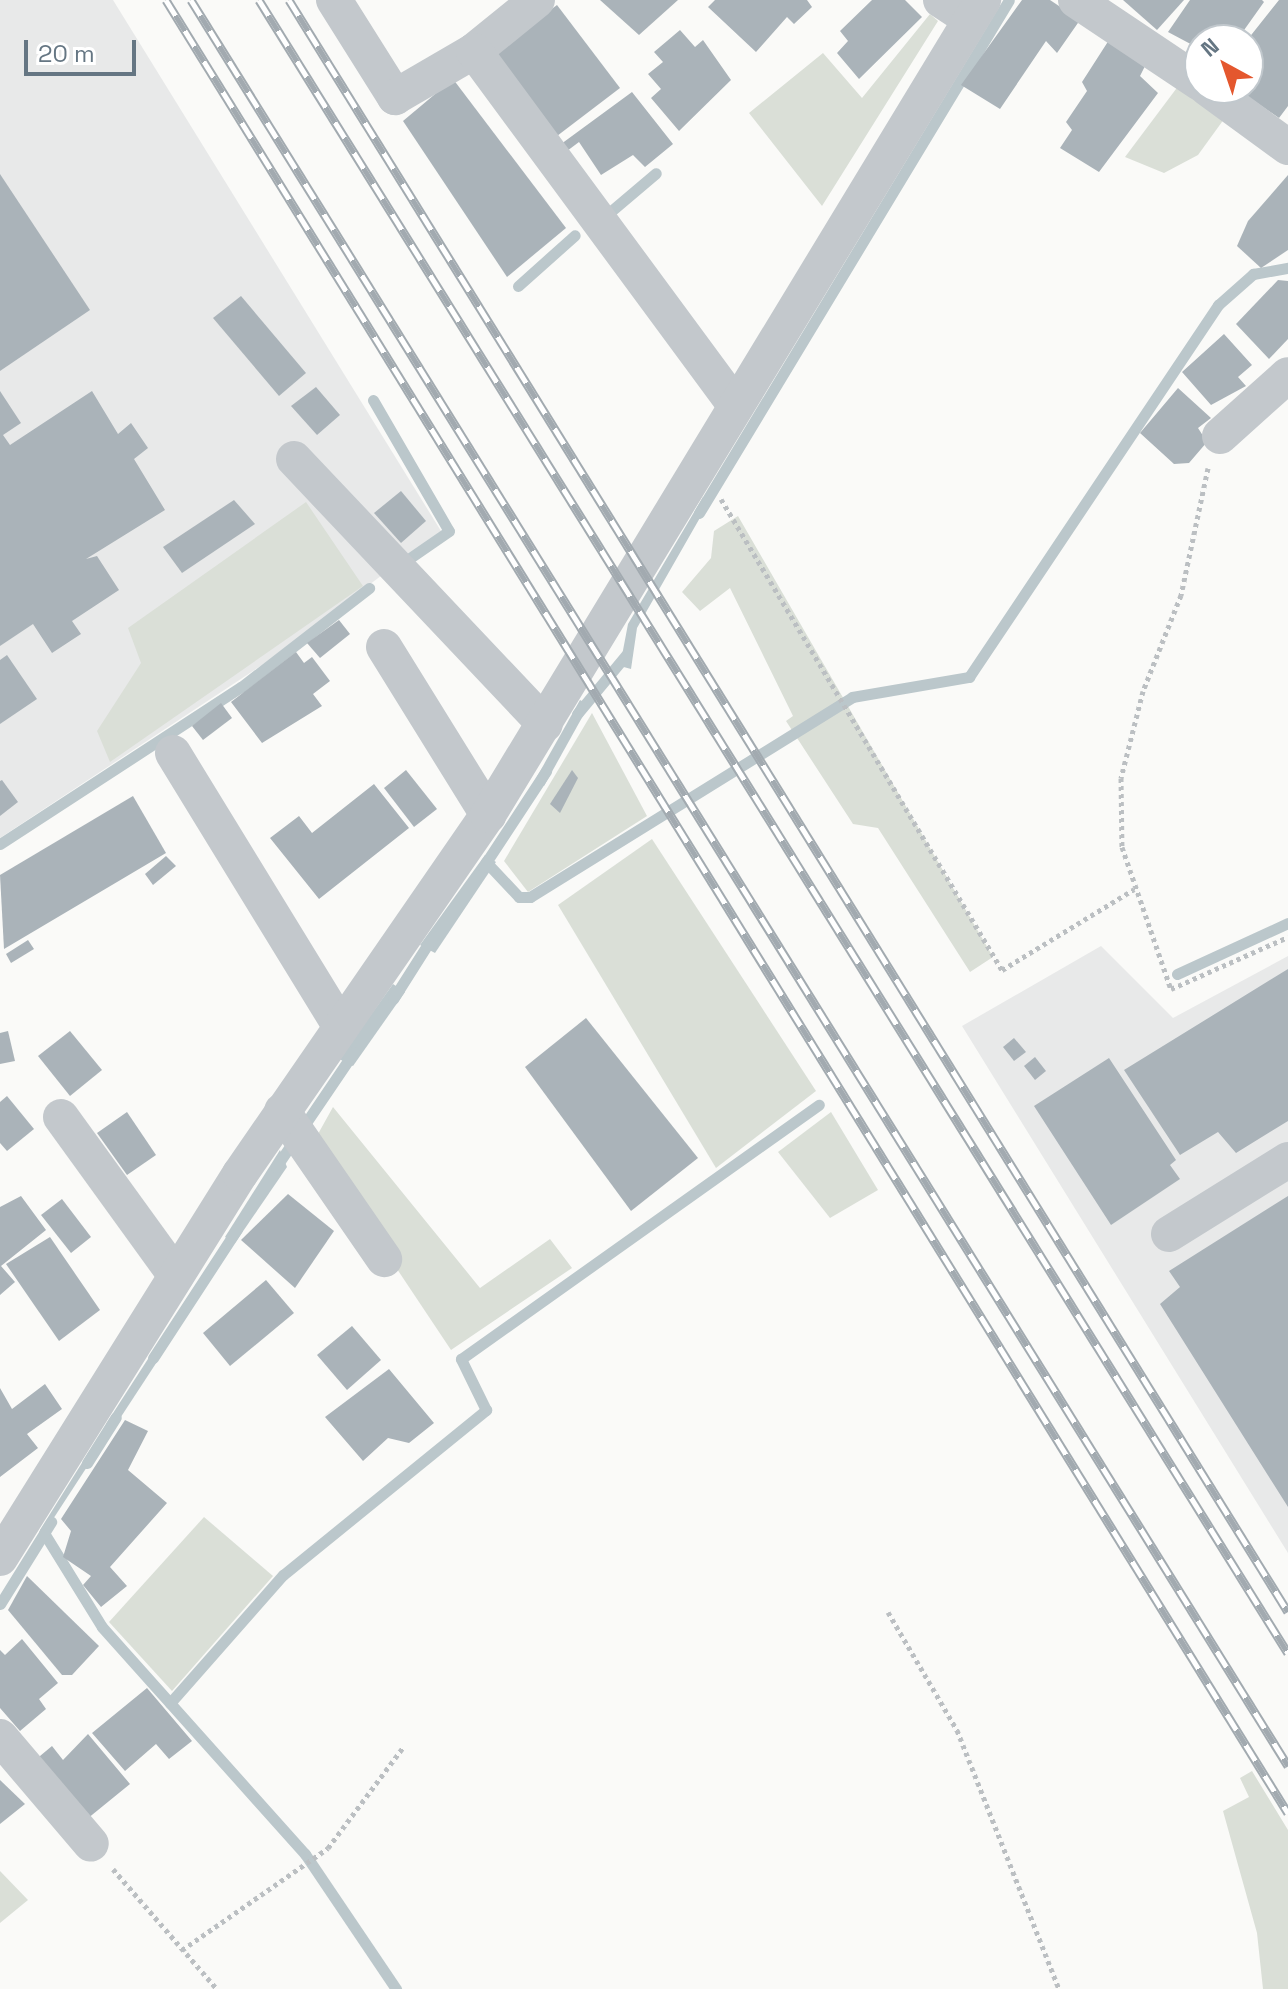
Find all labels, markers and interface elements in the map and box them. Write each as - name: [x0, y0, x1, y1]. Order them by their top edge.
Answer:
- scale bar: [28, 24, 140, 74]
- north arrow: [1184, 24, 1264, 104]
- text: N: [1195, 32, 1225, 63]
- text: 20 m: [38, 38, 95, 69]

